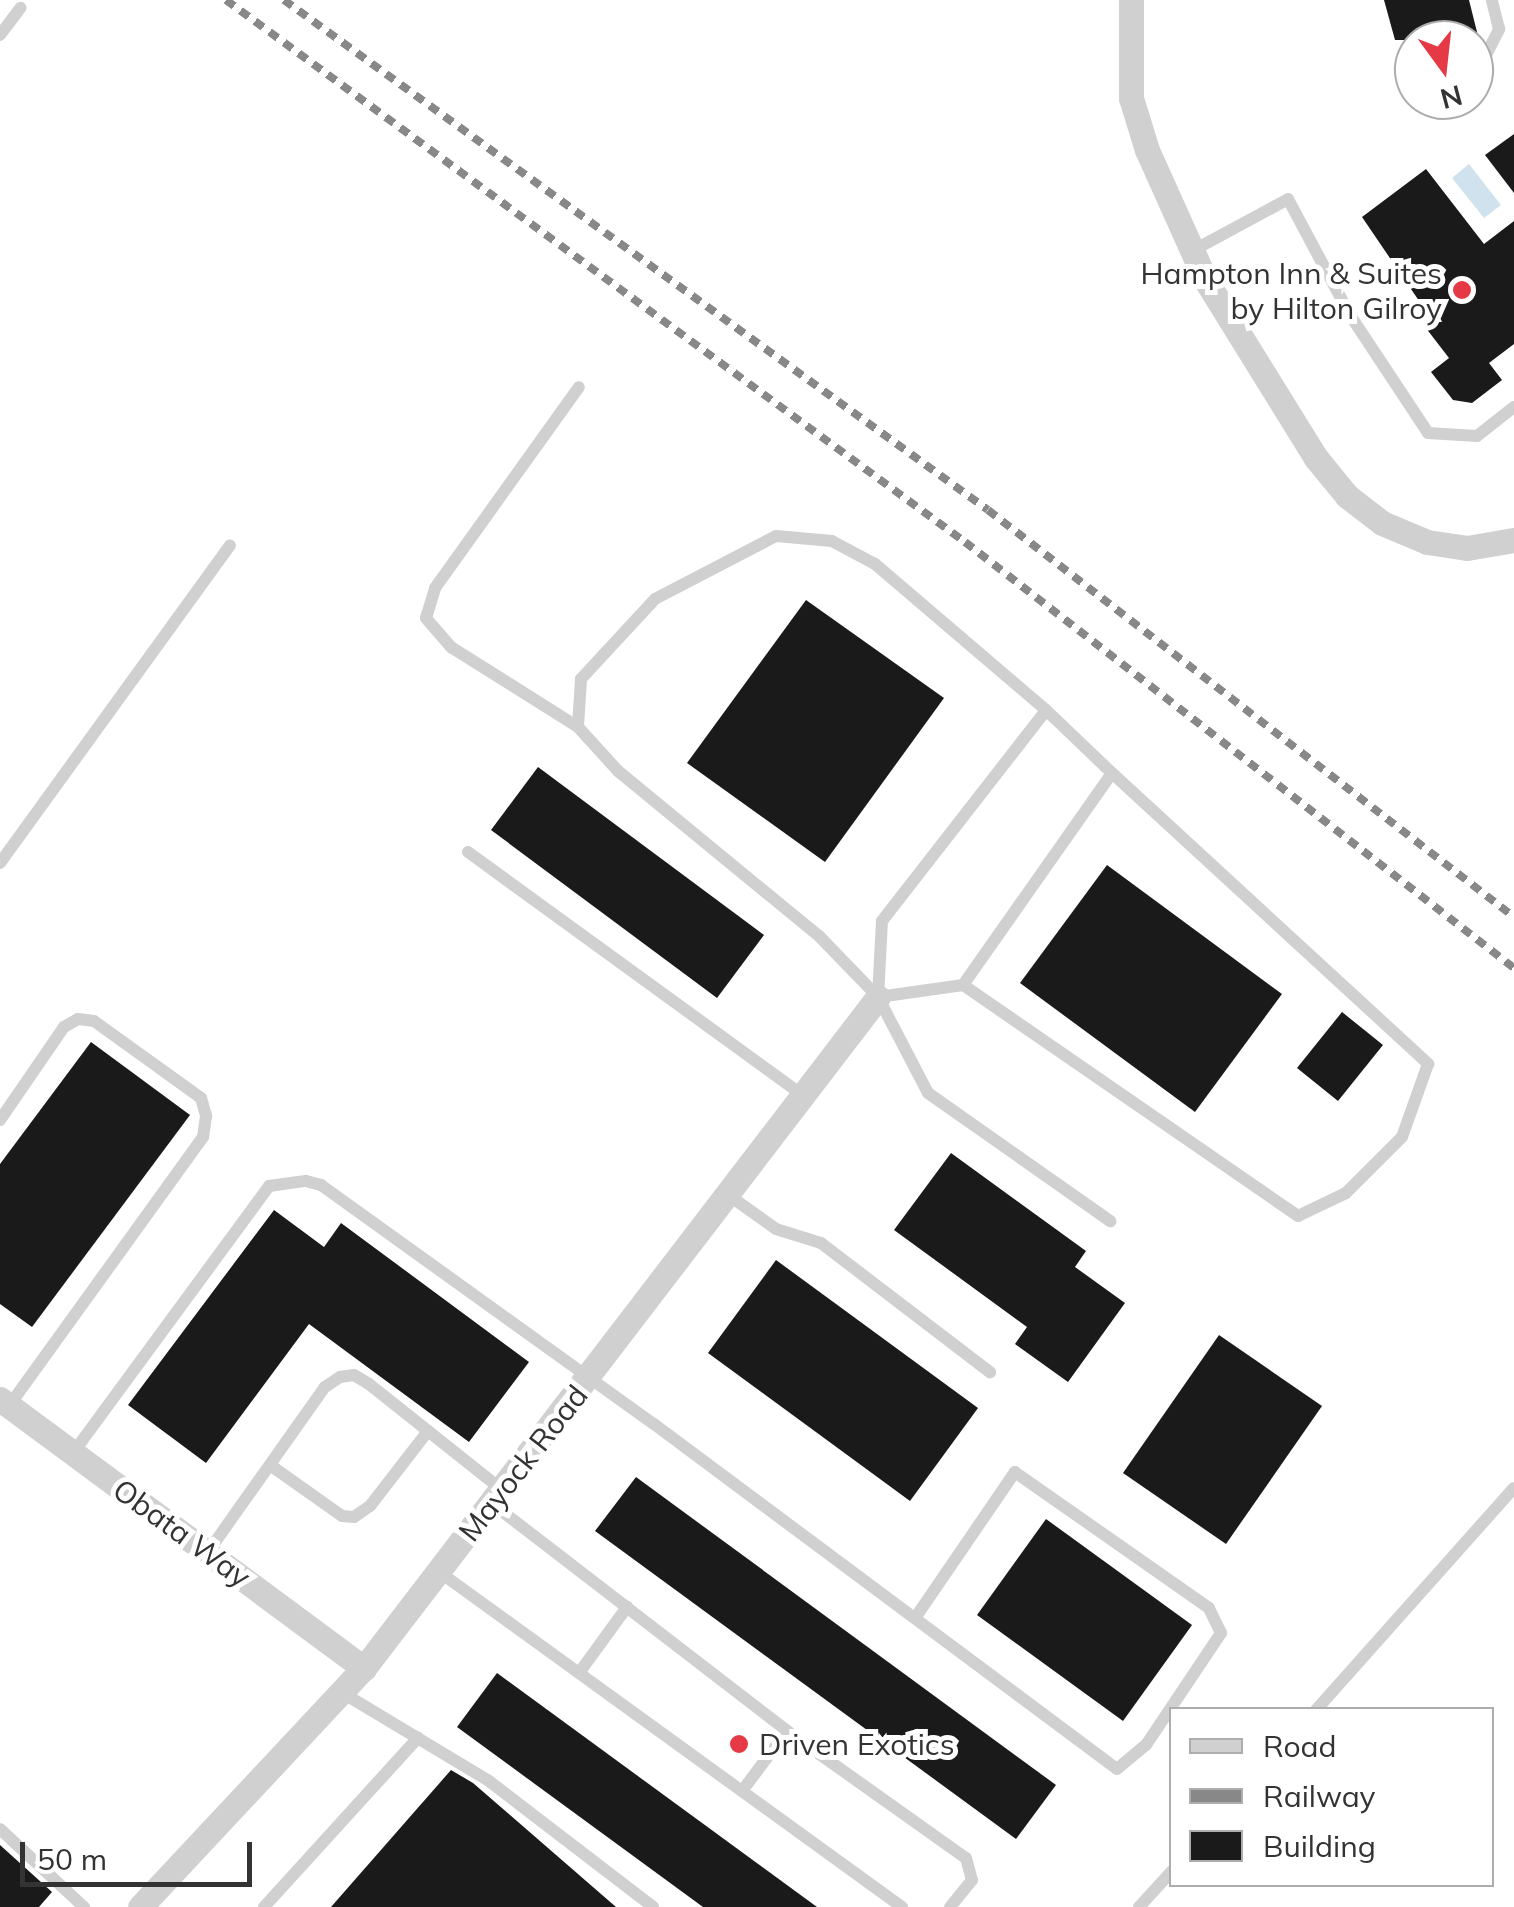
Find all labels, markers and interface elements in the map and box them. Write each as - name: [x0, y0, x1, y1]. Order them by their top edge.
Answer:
- north arrow: [1394, 20, 1494, 120]
- text: N: [1437, 78, 1466, 117]
- place label: Hampton Inn & Suites by Hilton Gilroy: [1141, 255, 1442, 326]
- marker: Hampton Inn & Suites by Hilton Gilroy: [1451, 279, 1473, 301]
- street label: Mayock Road: [451, 1378, 595, 1548]
- street label: Obata Way: [106, 1471, 258, 1595]
- legend: [1169, 1707, 1494, 1887]
- place label: Driven Exotics: [759, 1726, 955, 1762]
- text: Road: [1263, 1727, 1337, 1765]
- marker: Driven Exotics: [728, 1733, 750, 1755]
- text: Railway: [1263, 1777, 1376, 1815]
- scale bar: [25, 1822, 258, 1884]
- text: Building: [1263, 1827, 1376, 1865]
- text: 50 m: [37, 1840, 107, 1878]

